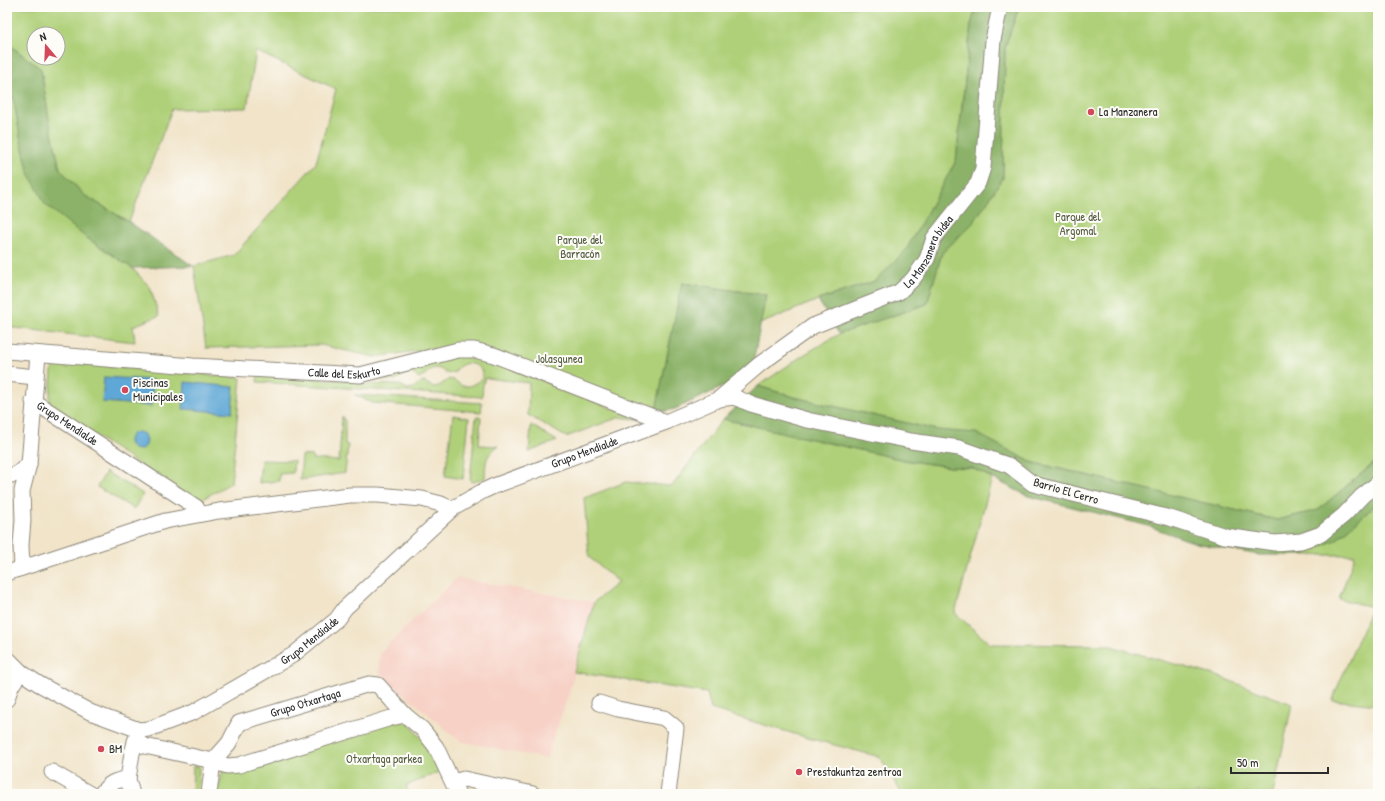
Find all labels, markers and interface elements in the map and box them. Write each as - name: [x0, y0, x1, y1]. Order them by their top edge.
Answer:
- north arrow: [26, 26, 66, 66]
- text: N: [38, 29, 48, 44]
- place label: La Manzanera: [1099, 103, 1158, 120]
- marker: La Manzanera: [1086, 107, 1096, 117]
- park label: Parque del Argomal: [1055, 208, 1102, 239]
- street label: La Manzanera bidea: [900, 211, 957, 292]
- park label: Parque del Barracón: [557, 231, 604, 262]
- park label: Jolasgunea: [536, 350, 583, 367]
- street label: Calle del Eskurto: [307, 361, 382, 383]
- place label: Piscinas Municipales: [133, 374, 183, 405]
- marker: Piscinas Municipales: [120, 385, 130, 395]
- street label: Grupo Mendialde: [34, 397, 102, 449]
- street label: Grupo Mendialde: [549, 432, 620, 472]
- street label: Barrio El Cerro: [1032, 473, 1101, 508]
- street label: Grupo Mendialde: [277, 612, 342, 669]
- street label: Grupo Otxartaga: [268, 684, 343, 721]
- place label: BM: [109, 740, 122, 757]
- marker: BM: [96, 744, 106, 754]
- scale bar: [1231, 749, 1328, 775]
- park label: Otxartaga parkea: [346, 750, 422, 767]
- text: 50 m: [1237, 754, 1258, 771]
- place label: Prestakuntza zentroa: [807, 763, 901, 780]
- marker: Prestakuntza zentroa: [794, 767, 804, 777]

